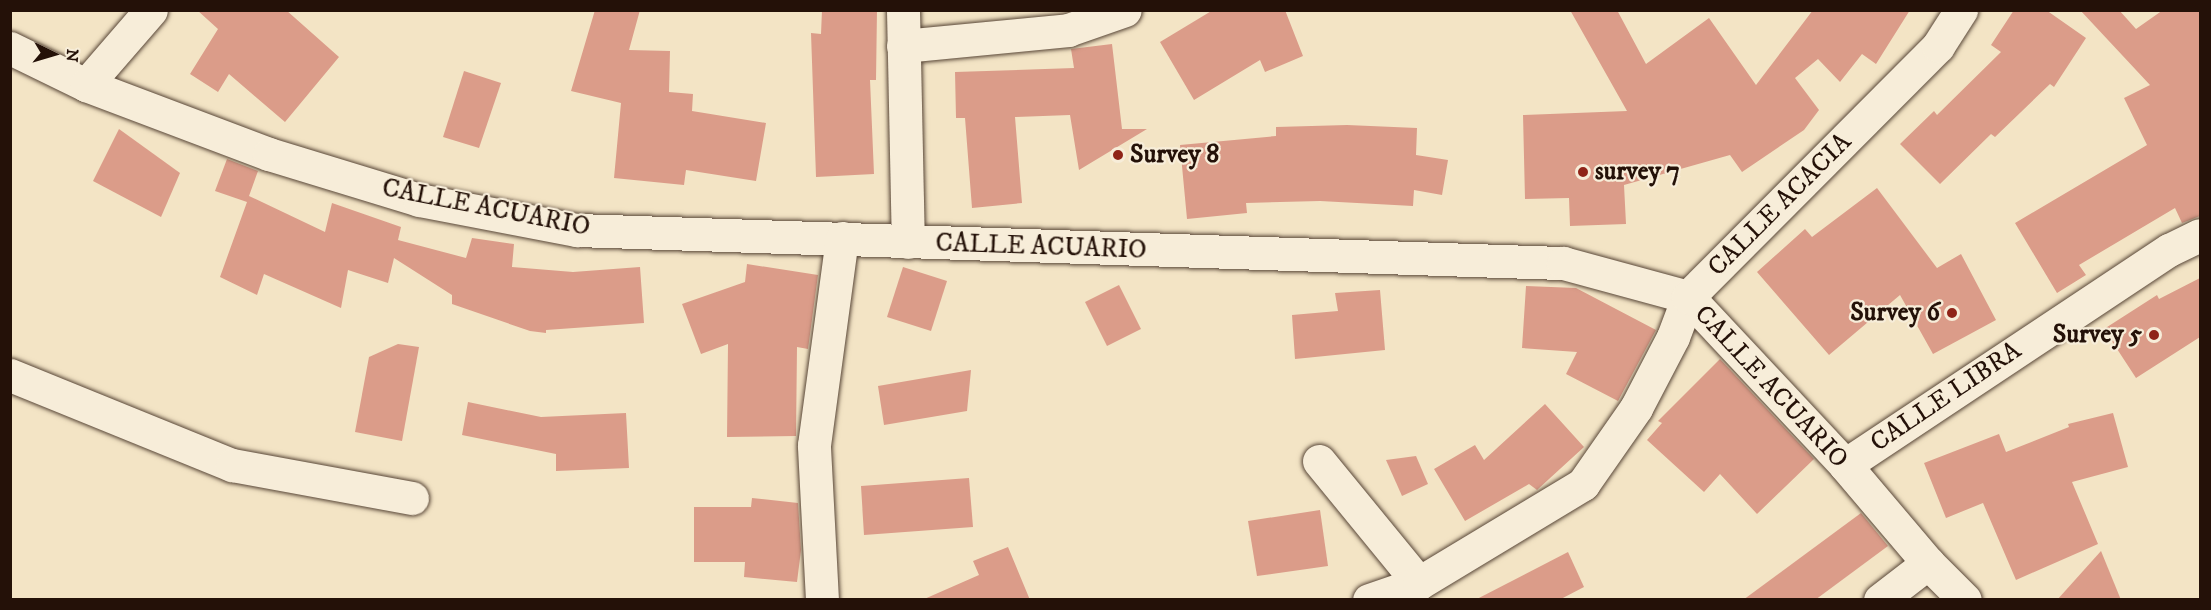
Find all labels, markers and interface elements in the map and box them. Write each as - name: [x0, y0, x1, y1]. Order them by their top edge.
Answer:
- north arrow: [24, 24, 84, 84]
- text: N: [61, 48, 82, 63]
- street label: CALLE ACACIA: [1702, 127, 1858, 283]
- place label: Survey 8: [1130, 139, 1219, 171]
- marker: Survey 8: [1111, 148, 1125, 162]
- place label: survey 7: [1595, 156, 1680, 188]
- marker: survey 7: [1576, 165, 1590, 179]
- street label: CALLE ACUARIO: [379, 173, 593, 243]
- street label: CALLE ACUARIO: [935, 228, 1147, 266]
- place label: Survey 6: [1850, 297, 1940, 329]
- street label: CALLE ACUARIO: [1688, 299, 1854, 475]
- marker: Survey 6: [1945, 306, 1959, 320]
- place label: Survey 5: [2053, 319, 2142, 351]
- marker: Survey 5: [2147, 328, 2161, 342]
- street label: CALLE LIBRA: [1865, 335, 2027, 459]

